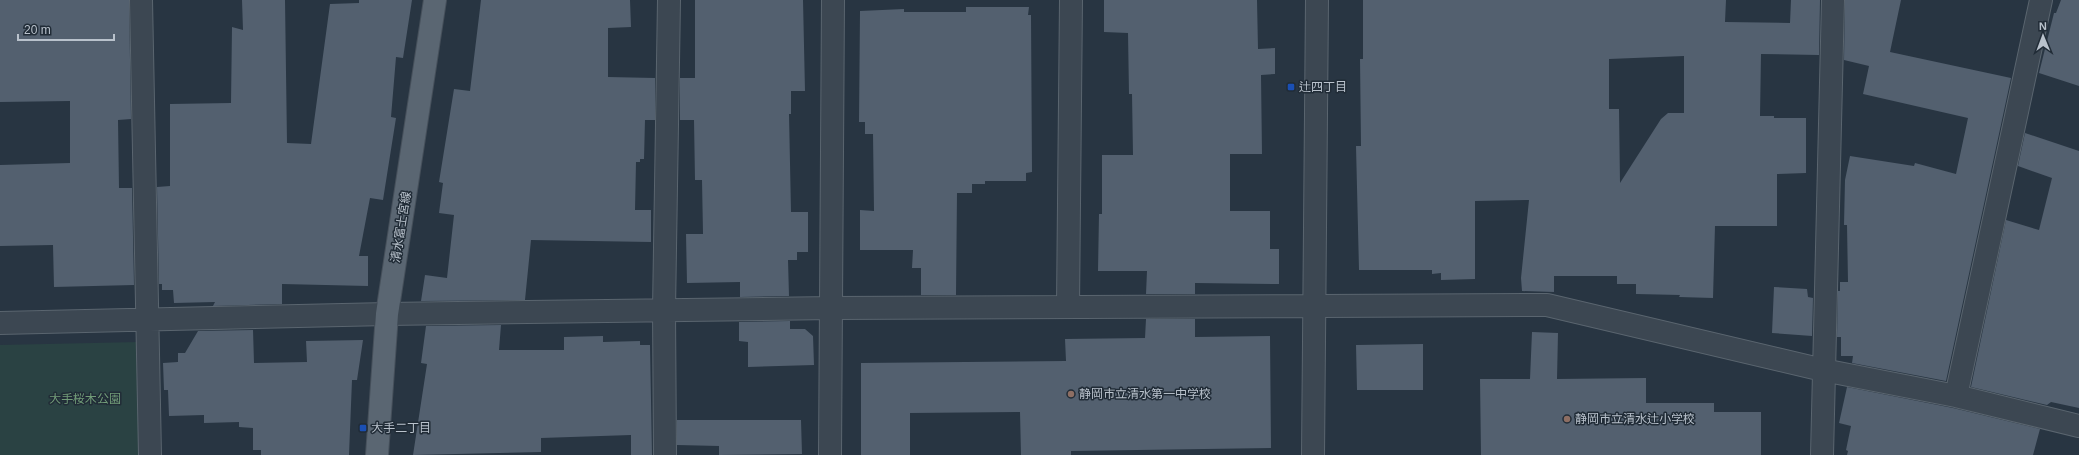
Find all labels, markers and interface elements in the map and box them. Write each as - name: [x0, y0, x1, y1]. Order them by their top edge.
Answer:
- scale bar: [18, 16, 114, 42]
- north arrow: [2023, 16, 2063, 56]
- text: N: [2039, 20, 2047, 32]
- text: 20 m: [24, 23, 51, 37]
- place label: 辻四丁目: [1299, 80, 1347, 94]
- marker: 辻四丁目: [1286, 82, 1296, 92]
- street label: 清水富士宮線: [388, 190, 414, 264]
- place label: 静岡市立清水第一中学校: [1079, 387, 1211, 401]
- marker: 静岡市立清水第一中学校: [1066, 389, 1076, 399]
- park label: 大手桜木公園: [49, 392, 121, 406]
- place label: 静岡市立清水辻小学校: [1575, 412, 1695, 426]
- marker: 静岡市立清水辻小学校: [1562, 414, 1572, 424]
- place label: 大手二丁目: [371, 421, 431, 435]
- marker: 大手二丁目: [358, 423, 368, 433]

